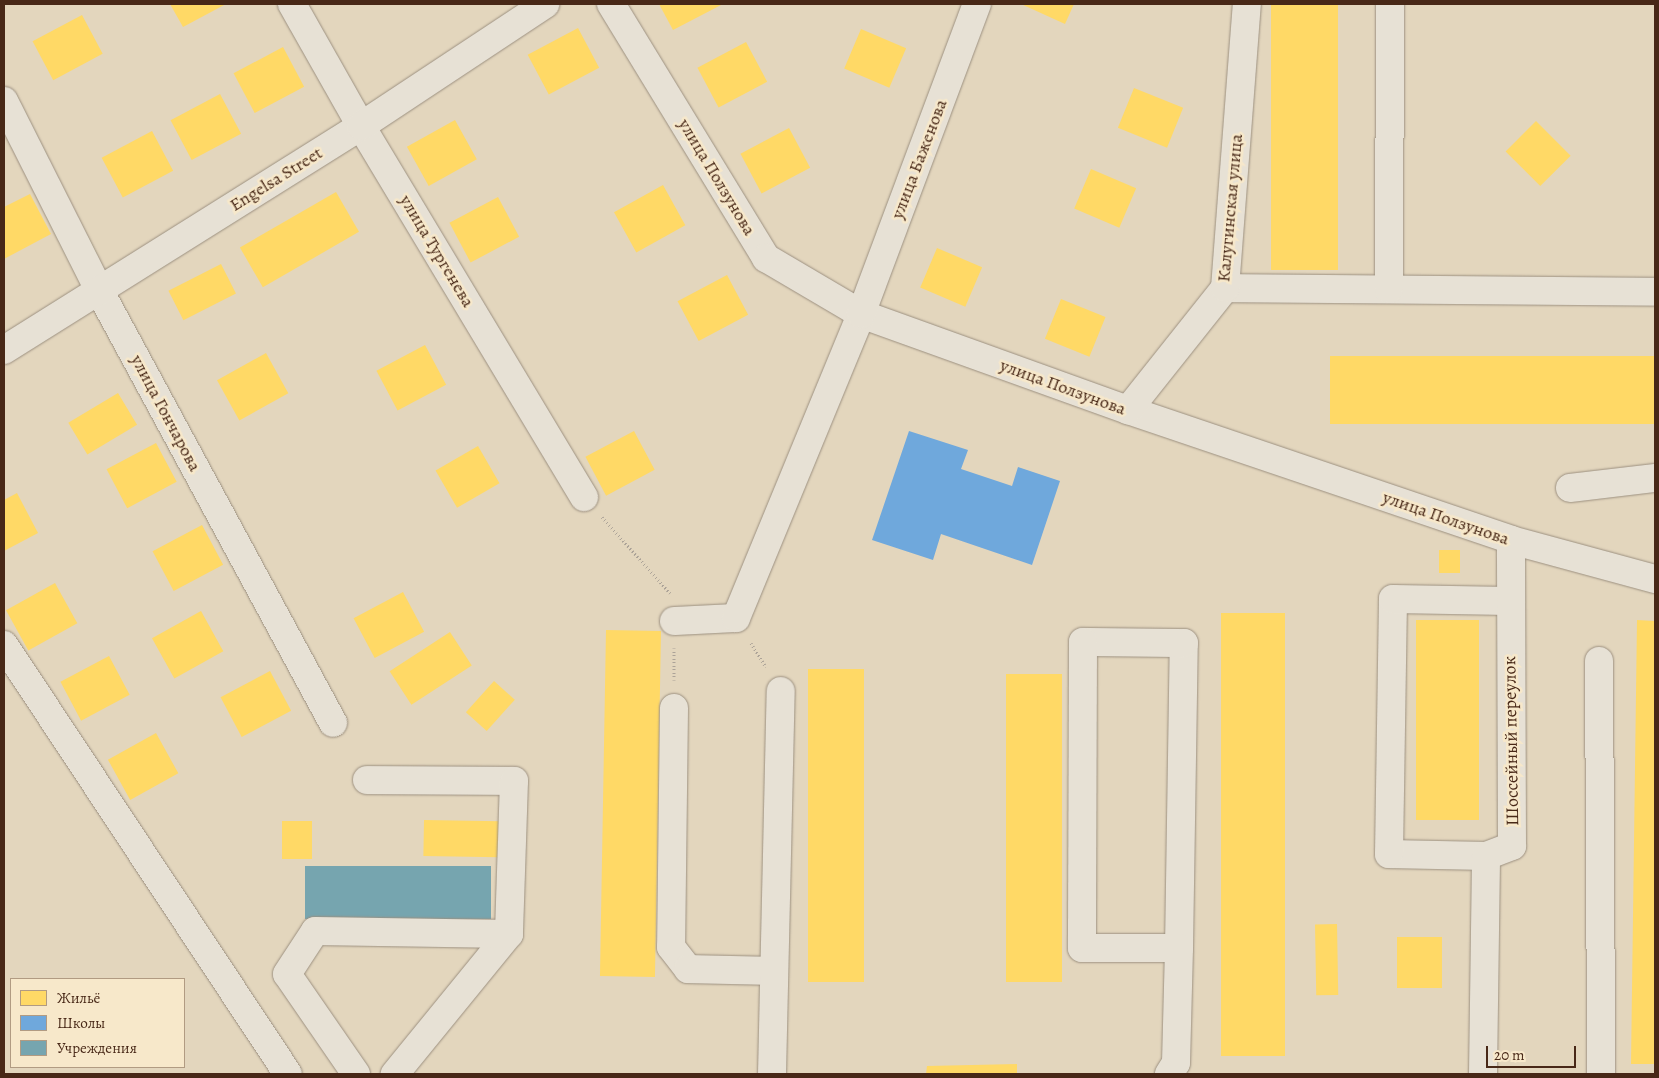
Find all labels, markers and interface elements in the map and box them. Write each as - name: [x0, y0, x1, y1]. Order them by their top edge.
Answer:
- street label: улица Баженова: [886, 96, 952, 222]
- street label: улица Ползунова: [674, 115, 760, 239]
- street label: Калугинская улица: [1213, 133, 1247, 283]
- street label: Engelsa Street: [226, 142, 326, 216]
- street label: улица Тургенева: [395, 191, 479, 311]
- street label: улица Гончарова: [126, 351, 206, 475]
- street label: улица Ползунова: [997, 354, 1129, 420]
- street label: улица Ползунова: [1380, 486, 1512, 550]
- street label: Шоссейный переулок: [1499, 656, 1523, 826]
- legend: [10, 978, 185, 1068]
- text: Жильё: [57, 988, 100, 1008]
- text: Школы: [57, 1013, 105, 1033]
- scale bar: [1489, 1036, 1579, 1068]
- text: Учреждения: [57, 1038, 137, 1058]
- text: 20 m: [1494, 1045, 1525, 1065]

